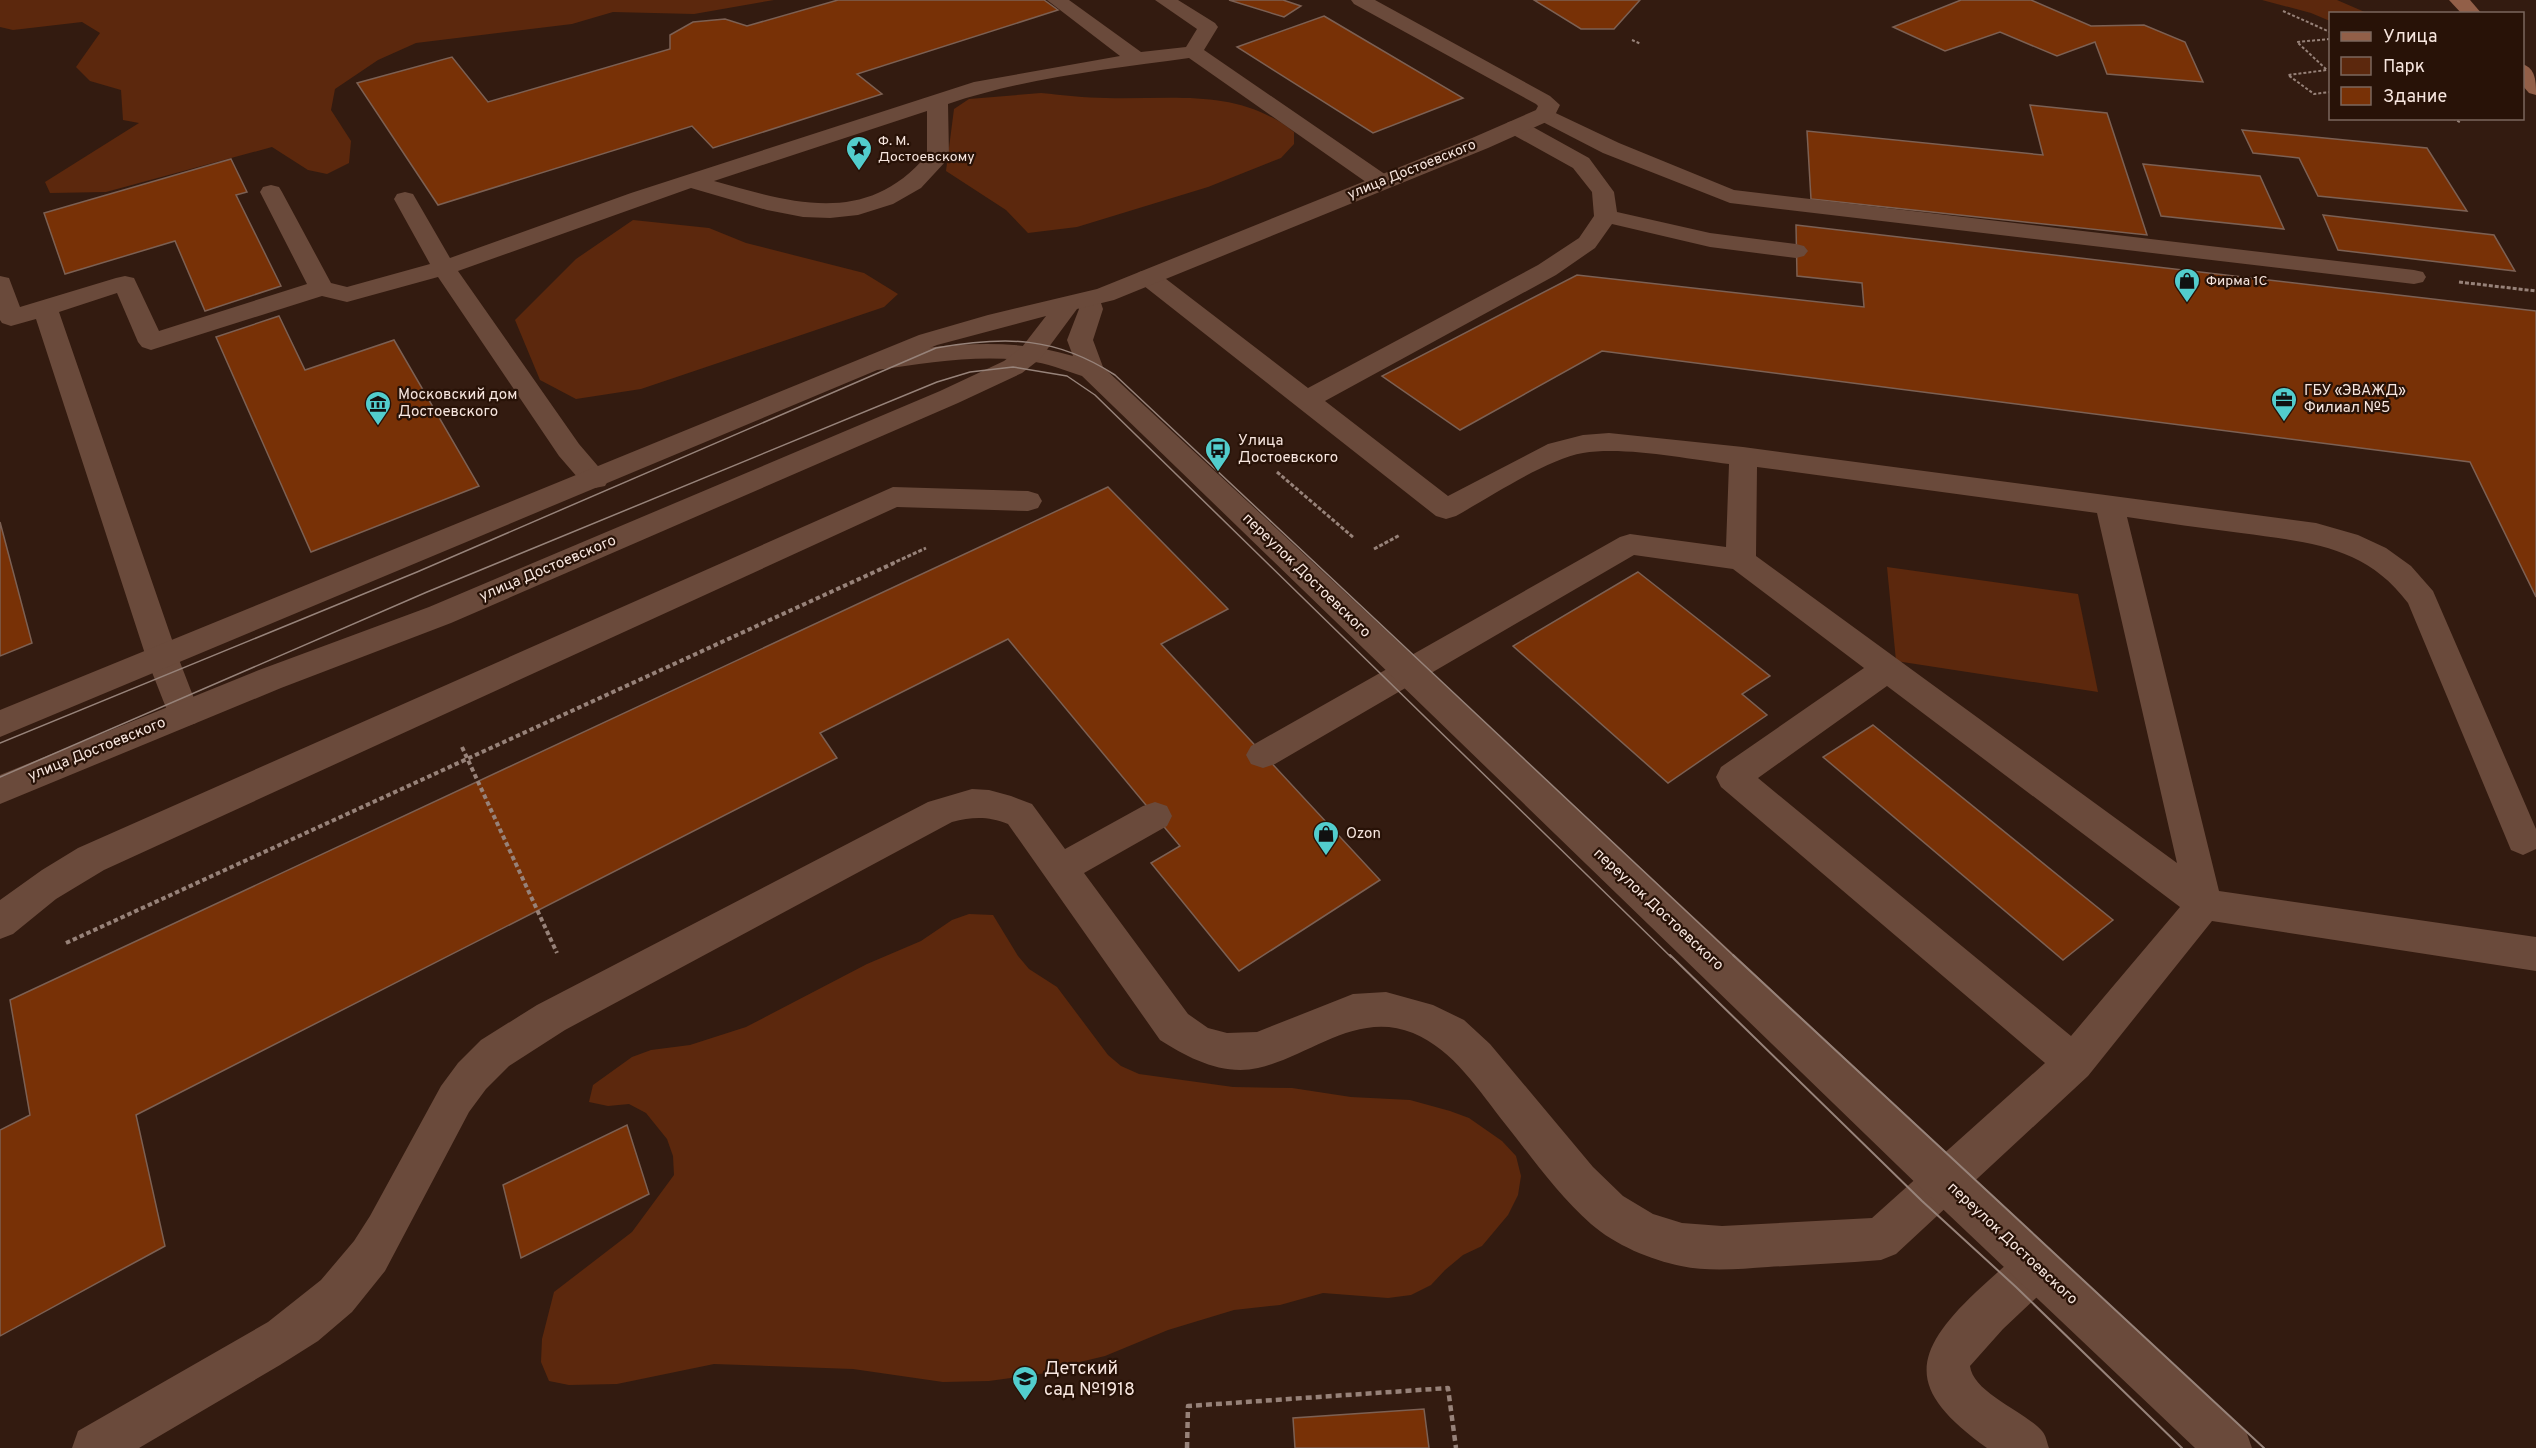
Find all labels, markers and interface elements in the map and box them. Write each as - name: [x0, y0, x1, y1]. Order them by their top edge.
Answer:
- legend: [2329, 12, 2524, 120]
- text: Улица: [2383, 26, 2437, 49]
- text: Парк: [2383, 56, 2425, 79]
- text: Здание: [2383, 86, 2447, 109]
- place label: Ф. М. Достоевскому: [878, 133, 975, 166]
- place icon: Ф. М. Достоевскому: [844, 134, 874, 172]
- street label: улица Достоевского: [1345, 136, 1479, 204]
- shop icon: Фирма 1С: [2172, 266, 2202, 304]
- place label: Фирма 1С: [2206, 273, 2268, 290]
- place label: ГБУ «ЭВАЖД» Филиал №5: [2304, 382, 2406, 418]
- office icon: ГБУ «ЭВАЖД» Филиал №5: [2269, 385, 2299, 423]
- place label: Московский дом Достоевского: [398, 386, 517, 422]
- museum icon: Московский дом Достоевского: [363, 389, 393, 427]
- place label: Улица Достоевского: [1238, 432, 1338, 468]
- bus stop icon: Улица Достоевского: [1203, 435, 1233, 473]
- street label: переулок Достоевского: [1238, 510, 1374, 642]
- street label: улица Достоевского: [477, 532, 619, 606]
- street label: улица Достоевского: [25, 714, 169, 786]
- shop icon: Ozon: [1311, 819, 1341, 857]
- place label: Ozon: [1346, 825, 1381, 844]
- street label: переулок Достоевского: [1589, 845, 1727, 975]
- street label: переулок Достоевского: [1943, 1179, 2081, 1309]
- place label: Детский сад №1918: [1044, 1358, 1135, 1402]
- school or university icon: Детский сад №1918: [1010, 1364, 1040, 1402]

